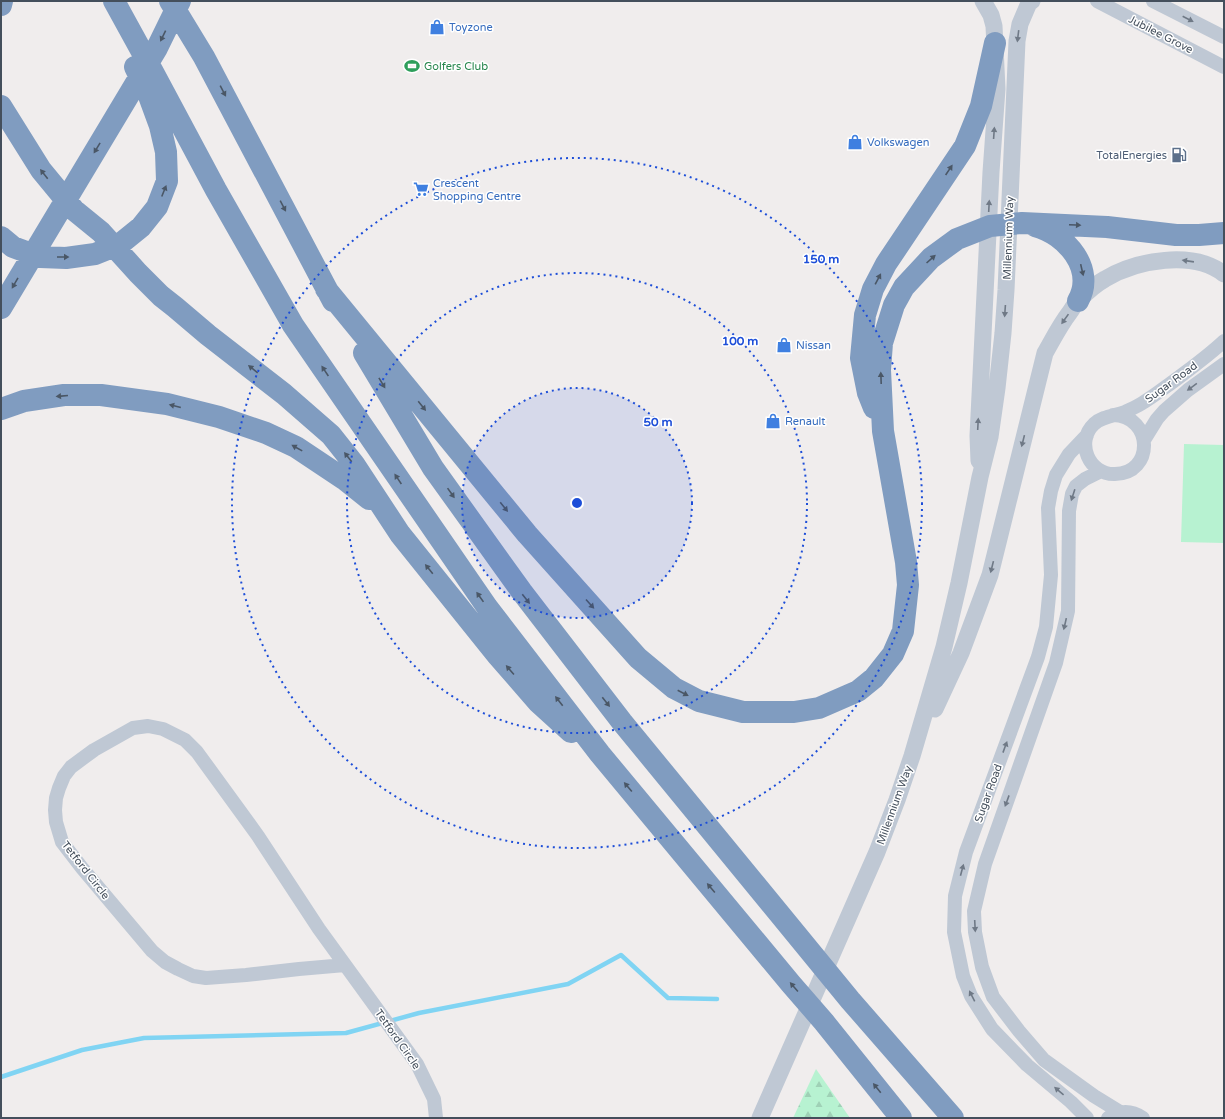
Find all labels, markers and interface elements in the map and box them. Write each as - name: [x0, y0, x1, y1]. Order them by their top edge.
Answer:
- street label: Jubilee Grove: [1126, 13, 1195, 56]
- one-way arrow: [1182, 16, 1194, 22]
- shop icon: Toyzone: [428, 18, 446, 36]
- place label: Toyzone: [449, 21, 493, 34]
- one-way arrow: [160, 30, 166, 42]
- one-way arrow: [1015, 30, 1021, 43]
- sports icon: Golfers Club: [403, 57, 421, 75]
- place label: Golfers Club: [424, 60, 488, 73]
- one-way arrow: [219, 85, 226, 97]
- one-way arrow: [991, 127, 998, 139]
- shop icon: Volkswagen: [846, 133, 864, 151]
- place label: Volkswagen: [867, 136, 929, 149]
- one-way arrow: [93, 142, 100, 154]
- fuel station icon: TotalEnergies: [1170, 146, 1188, 164]
- place label: TotalEnergies: [1096, 149, 1167, 162]
- one-way arrow: [945, 165, 953, 175]
- one-way arrow: [40, 168, 49, 179]
- place label: Crescent Shopping Centre: [433, 177, 521, 203]
- supermarket icon: Crescent Shopping Centre: [412, 180, 430, 198]
- one-way arrow: [161, 184, 167, 196]
- street label: Millennium Way: [1001, 196, 1016, 280]
- one-way arrow: [279, 200, 286, 212]
- one-way arrow: [986, 200, 993, 212]
- one-way arrow: [1069, 222, 1081, 229]
- text: 150 m: [803, 252, 839, 266]
- one-way arrow: [56, 254, 69, 260]
- one-way arrow: [926, 254, 936, 263]
- one-way arrow: [1182, 258, 1194, 264]
- one-way arrow: [1079, 264, 1085, 277]
- one-way arrow: [875, 273, 882, 284]
- one-way arrow: [12, 277, 19, 289]
- one-way arrow: [1001, 305, 1008, 317]
- one-way arrow: [1061, 314, 1069, 324]
- text: 100 m: [722, 334, 758, 348]
- shop icon: Nissan: [775, 336, 793, 354]
- place label: Nissan: [796, 339, 831, 352]
- street label: Sugar Road: [1143, 359, 1200, 406]
- one-way arrow: [247, 364, 258, 373]
- one-way arrow: [321, 366, 329, 377]
- one-way arrow: [877, 372, 884, 384]
- one-way arrow: [378, 377, 385, 389]
- one-way arrow: [1187, 383, 1198, 391]
- one-way arrow: [56, 393, 68, 399]
- one-way arrow: [417, 401, 426, 411]
- one-way arrow: [169, 403, 181, 409]
- shop icon: Renault: [764, 412, 782, 430]
- text: 50 m: [643, 415, 673, 429]
- place label: Renault: [785, 415, 826, 428]
- one-way arrow: [975, 417, 981, 430]
- one-way arrow: [1020, 435, 1026, 447]
- one-way arrow: [291, 445, 303, 452]
- one-way arrow: [344, 451, 352, 462]
- one-way arrow: [394, 474, 402, 484]
- one-way arrow: [447, 488, 455, 498]
- one-way arrow: [1070, 490, 1076, 502]
- centre of rings: [570, 496, 584, 510]
- one-way arrow: [500, 501, 509, 512]
- one-way arrow: [988, 561, 994, 574]
- one-way arrow: [424, 563, 433, 574]
- one-way arrow: [476, 592, 484, 602]
- one-way arrow: [522, 593, 531, 604]
- one-way arrow: [585, 599, 594, 610]
- one-way arrow: [1061, 618, 1067, 631]
- one-way arrow: [506, 665, 515, 676]
- one-way arrow: [678, 690, 689, 696]
- one-way arrow: [555, 695, 563, 706]
- one-way arrow: [602, 696, 610, 707]
- one-way arrow: [1002, 741, 1008, 753]
- street label: Sugar Road: [972, 762, 1005, 824]
- street label: Millennium Way: [874, 764, 915, 847]
- one-way arrow: [623, 782, 632, 793]
- one-way arrow: [1004, 796, 1010, 808]
- street label: Tetford Circle: [59, 839, 112, 902]
- one-way arrow: [959, 864, 965, 876]
- one-way arrow: [706, 882, 715, 893]
- one-way arrow: [972, 920, 979, 932]
- one-way arrow: [790, 983, 799, 992]
- one-way arrow: [969, 990, 975, 1002]
- street label: Tetford Circle: [372, 1007, 423, 1072]
- one-way arrow: [873, 1082, 881, 1093]
- one-way arrow: [1053, 1087, 1064, 1096]

